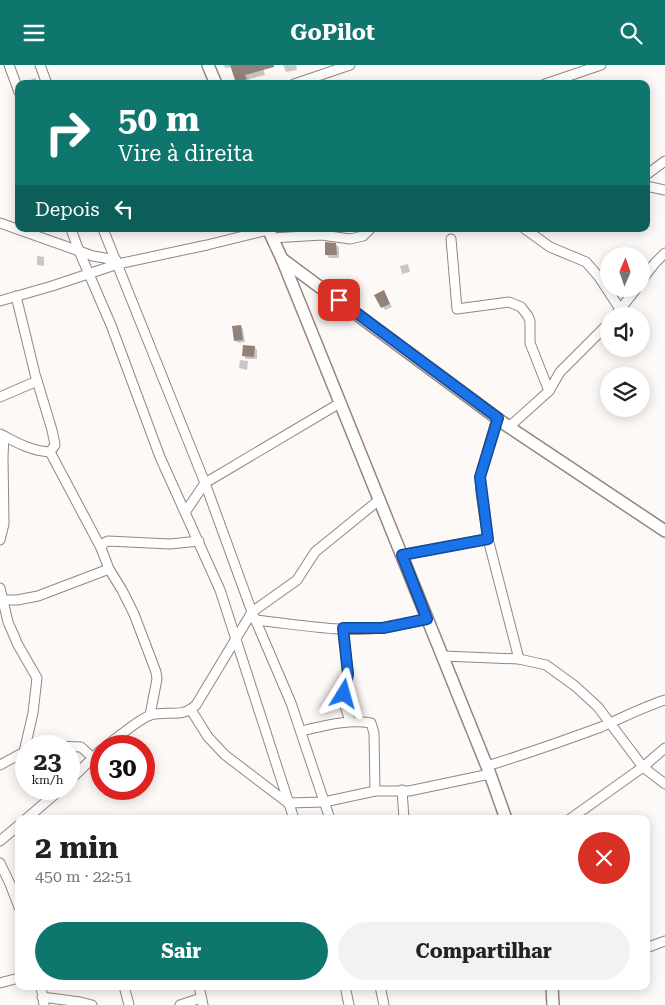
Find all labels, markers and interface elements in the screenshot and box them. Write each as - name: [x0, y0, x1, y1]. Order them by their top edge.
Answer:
- icon: menu: [20, 19, 48, 47]
- icon: search: [617, 19, 645, 47]
- text: GoPilot: [290, 20, 375, 45]
- text: 50 m: [118, 99, 200, 140]
- icon: right: [35, 100, 100, 165]
- text: Vire à direita: [118, 141, 253, 166]
- icon: left: [110, 195, 138, 223]
- text: Depois: [35, 198, 100, 221]
- north arrow: [600, 247, 650, 297]
- map controls: [600, 247, 650, 417]
- pin: [318, 279, 360, 321]
- icon: arrive: [325, 286, 353, 314]
- button: sound: [600, 307, 650, 357]
- button: layers: [600, 367, 650, 417]
- position arrow: [317, 667, 369, 719]
- speed limit sign: 30: [90, 735, 155, 800]
- text: 23: [33, 747, 62, 776]
- text: km/h: [31, 773, 64, 787]
- text: 2 min: [35, 830, 118, 865]
- button: close: [578, 832, 630, 884]
- text: 450 m · 22:51: [35, 867, 133, 886]
- button: Sair: [35, 922, 328, 980]
- button: Compartilhar: [338, 922, 630, 980]

